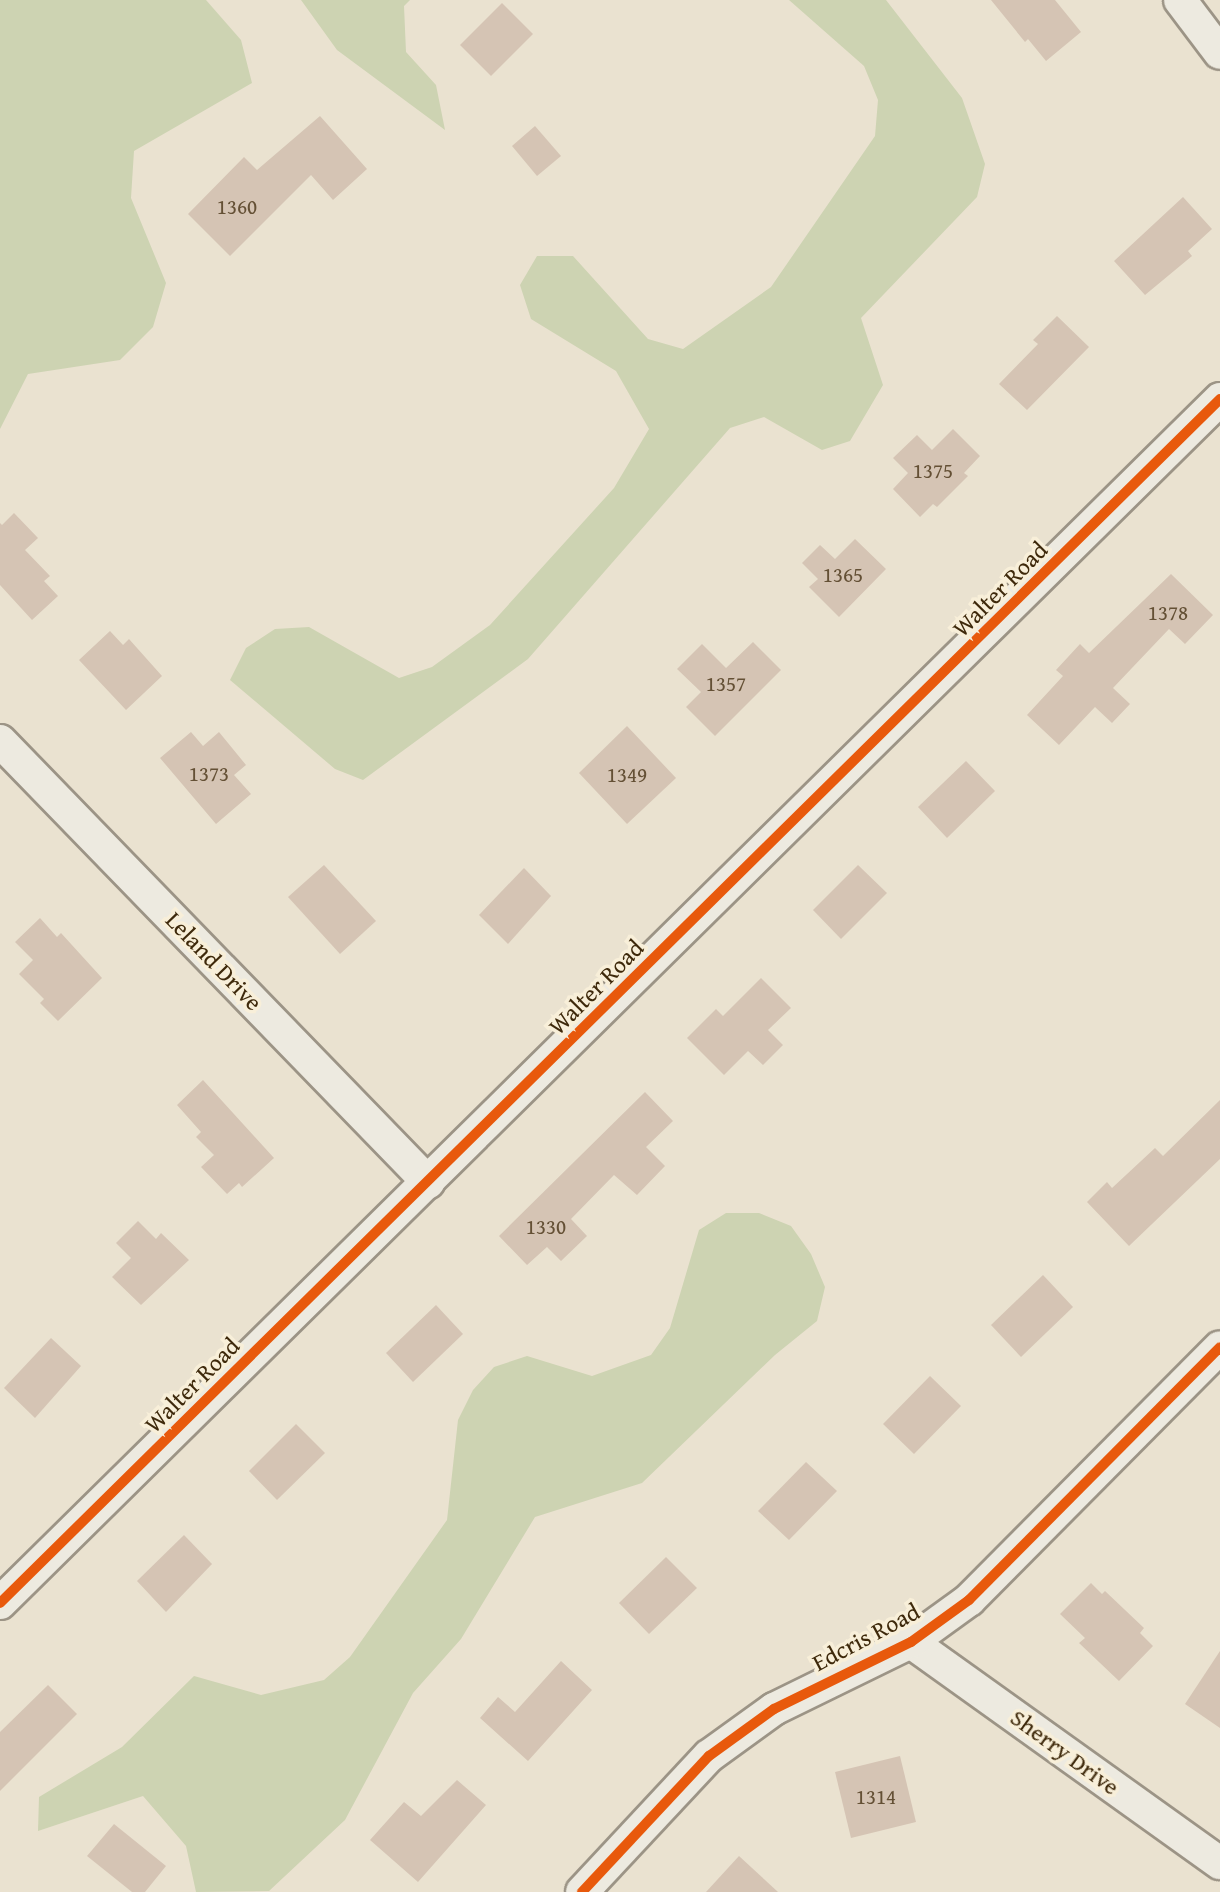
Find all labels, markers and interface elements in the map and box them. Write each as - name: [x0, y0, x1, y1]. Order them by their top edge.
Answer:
- house number: 1360: [217, 194, 257, 220]
- house number: 1375: [913, 458, 953, 484]
- street label: Walter Road: [946, 535, 1054, 643]
- house number: 1365: [823, 562, 863, 588]
- house number: 1378: [1148, 600, 1188, 626]
- house number: 1357: [706, 671, 746, 697]
- house number: 1373: [189, 761, 229, 787]
- house number: 1349: [607, 762, 647, 788]
- street label: Leland Drive: [160, 906, 268, 1016]
- street label: Walter Road: [542, 933, 650, 1041]
- house number: 1330: [526, 1214, 566, 1240]
- street label: Walter Road: [138, 1331, 246, 1439]
- street label: Edcris Road: [807, 1597, 925, 1677]
- street label: Sherry Drive: [1005, 1703, 1125, 1801]
- house number: 1314: [856, 1784, 896, 1810]

